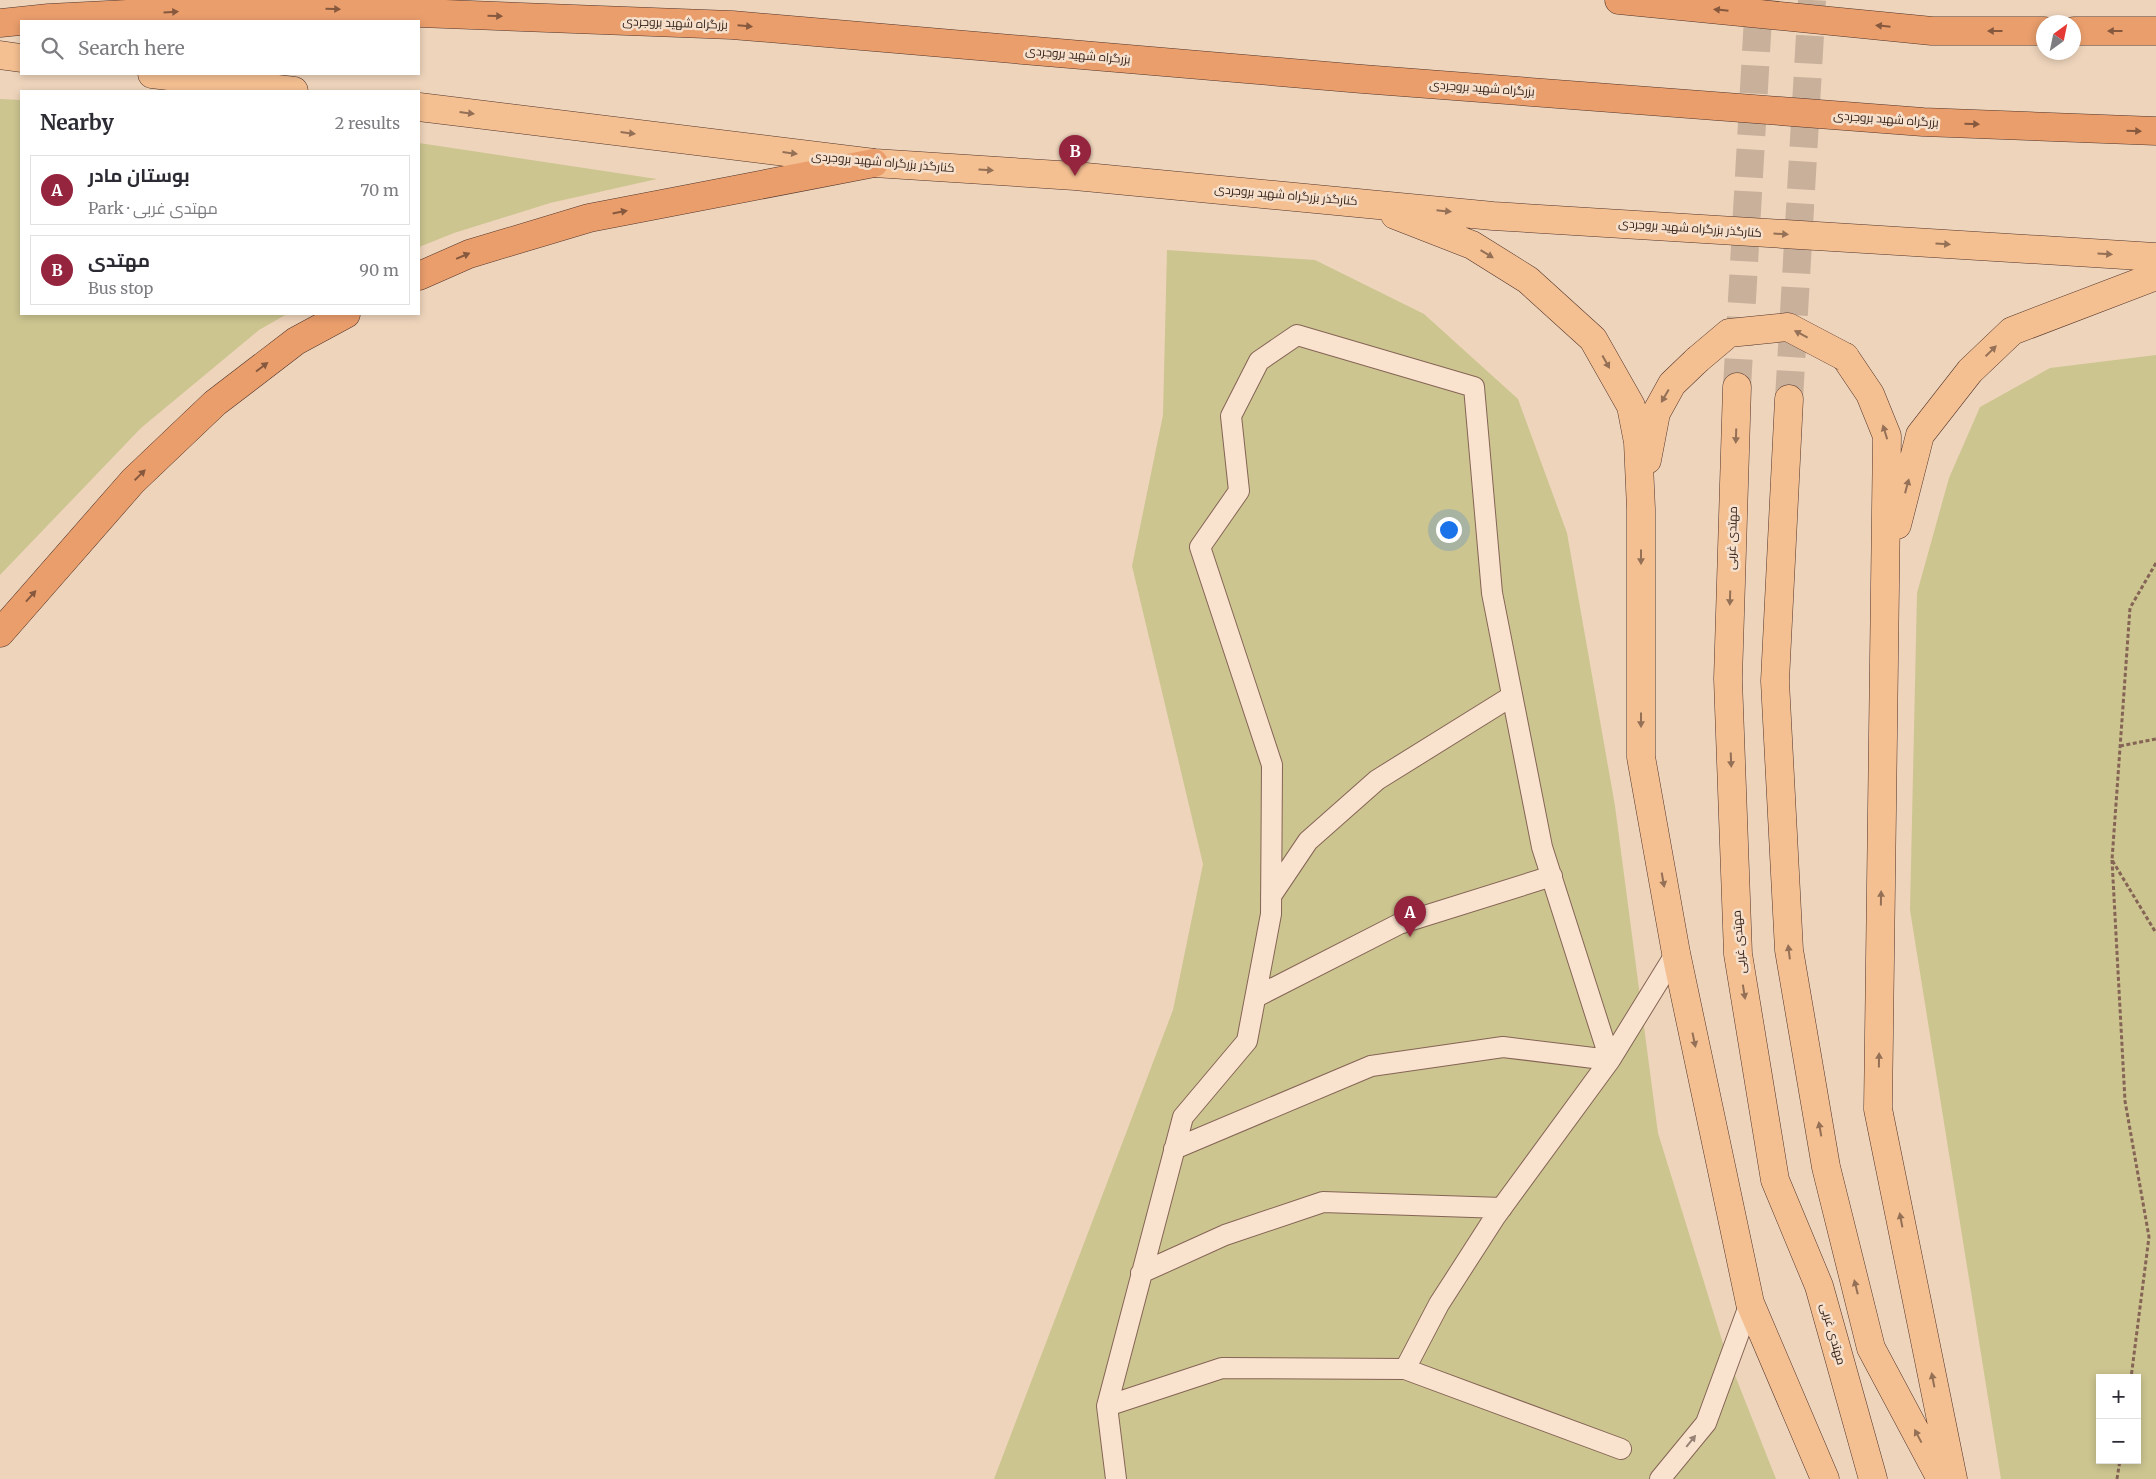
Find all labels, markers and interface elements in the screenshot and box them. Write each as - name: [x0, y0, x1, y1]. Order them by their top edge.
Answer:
- one-way arrow: [325, 6, 341, 14]
- one-way arrow: [1713, 6, 1729, 14]
- one-way arrow: [163, 7, 179, 15]
- one-way arrow: [488, 12, 504, 20]
- street label: بزرگراه شهید بروجردی: [622, 13, 728, 32]
- north arrow: [2036, 15, 2081, 60]
- search box: [20, 20, 420, 75]
- one-way arrow: [1875, 22, 1891, 30]
- one-way arrow: [738, 23, 754, 31]
- one-way arrow: [1987, 27, 2003, 35]
- one-way arrow: [2107, 27, 2123, 35]
- icon: search: [38, 34, 66, 62]
- text: Search here: [78, 36, 185, 60]
- street label: بزرگراه شهید بروجردی: [1025, 42, 1131, 67]
- street label: بزرگراه شهید بروجردی: [1429, 76, 1535, 99]
- street label: بزرگراه شهید بروجردی: [1833, 107, 1939, 130]
- text: Nearby: [40, 109, 114, 136]
- one-way arrow: [459, 109, 475, 117]
- text: 2 results: [335, 113, 400, 133]
- one-way arrow: [1964, 120, 1980, 128]
- one-way arrow: [2126, 127, 2142, 135]
- one-way arrow: [621, 129, 637, 137]
- pin: B: [1059, 135, 1091, 176]
- street label: کنارگذر بزرگراه شهید بروجردی: [811, 148, 955, 175]
- one-way arrow: [782, 149, 798, 157]
- text: بوستان مادر: [88, 163, 190, 187]
- one-way arrow: [979, 167, 995, 175]
- text: A: [51, 180, 63, 200]
- text: 70 m: [360, 180, 399, 200]
- street label: کنارگذر بزرگراه شهید بروجردی: [1214, 181, 1358, 208]
- text: Park · مهتدی غربی: [88, 198, 218, 218]
- one-way arrow: [1437, 207, 1453, 215]
- one-way arrow: [612, 208, 628, 216]
- street label: کنارگذر بزرگراه شهید بروجردی: [1618, 215, 1762, 240]
- one-way arrow: [1773, 230, 1789, 238]
- one-way arrow: [1935, 240, 1951, 248]
- text: مهتدی: [88, 248, 150, 272]
- one-way arrow: [1480, 250, 1493, 259]
- one-way arrow: [2098, 250, 2114, 258]
- one-way arrow: [456, 252, 470, 260]
- text: B: [51, 260, 63, 280]
- text: 90 m: [359, 260, 399, 280]
- text: Bus stop: [88, 278, 153, 298]
- one-way arrow: [1794, 330, 1809, 338]
- one-way arrow: [1984, 345, 1996, 357]
- one-way arrow: [1601, 355, 1610, 368]
- one-way arrow: [255, 362, 268, 373]
- one-way arrow: [1661, 390, 1670, 403]
- one-way arrow: [1880, 424, 1888, 439]
- one-way arrow: [1731, 428, 1739, 444]
- one-way arrow: [134, 469, 146, 481]
- one-way arrow: [1903, 479, 1911, 494]
- street label: مهتدی غربی: [1723, 506, 1740, 570]
- your location: [1436, 517, 1462, 543]
- one-way arrow: [1637, 550, 1645, 566]
- one-way arrow: [25, 590, 37, 602]
- one-way arrow: [1726, 590, 1734, 606]
- one-way arrow: [1637, 712, 1645, 728]
- one-way arrow: [1727, 753, 1735, 769]
- one-way arrow: [1659, 873, 1667, 888]
- one-way arrow: [1877, 889, 1885, 905]
- pin: A: [1394, 896, 1426, 937]
- street label: مهتدی غربی: [1728, 910, 1749, 974]
- one-way arrow: [1785, 943, 1793, 959]
- one-way arrow: [1740, 985, 1748, 1001]
- one-way arrow: [1690, 1032, 1698, 1047]
- one-way arrow: [1875, 1052, 1883, 1068]
- one-way arrow: [1815, 1121, 1823, 1137]
- one-way arrow: [1896, 1212, 1904, 1228]
- one-way arrow: [1852, 1280, 1860, 1295]
- street label: مهتدی غربی: [1817, 1301, 1849, 1367]
- one-way arrow: [1928, 1371, 1936, 1387]
- map controls: [2096, 1374, 2141, 1464]
- button: +: [2096, 1374, 2141, 1419]
- button: −: [2096, 1419, 2141, 1464]
- one-way arrow: [1914, 1429, 1922, 1443]
- one-way arrow: [1685, 1435, 1696, 1448]

